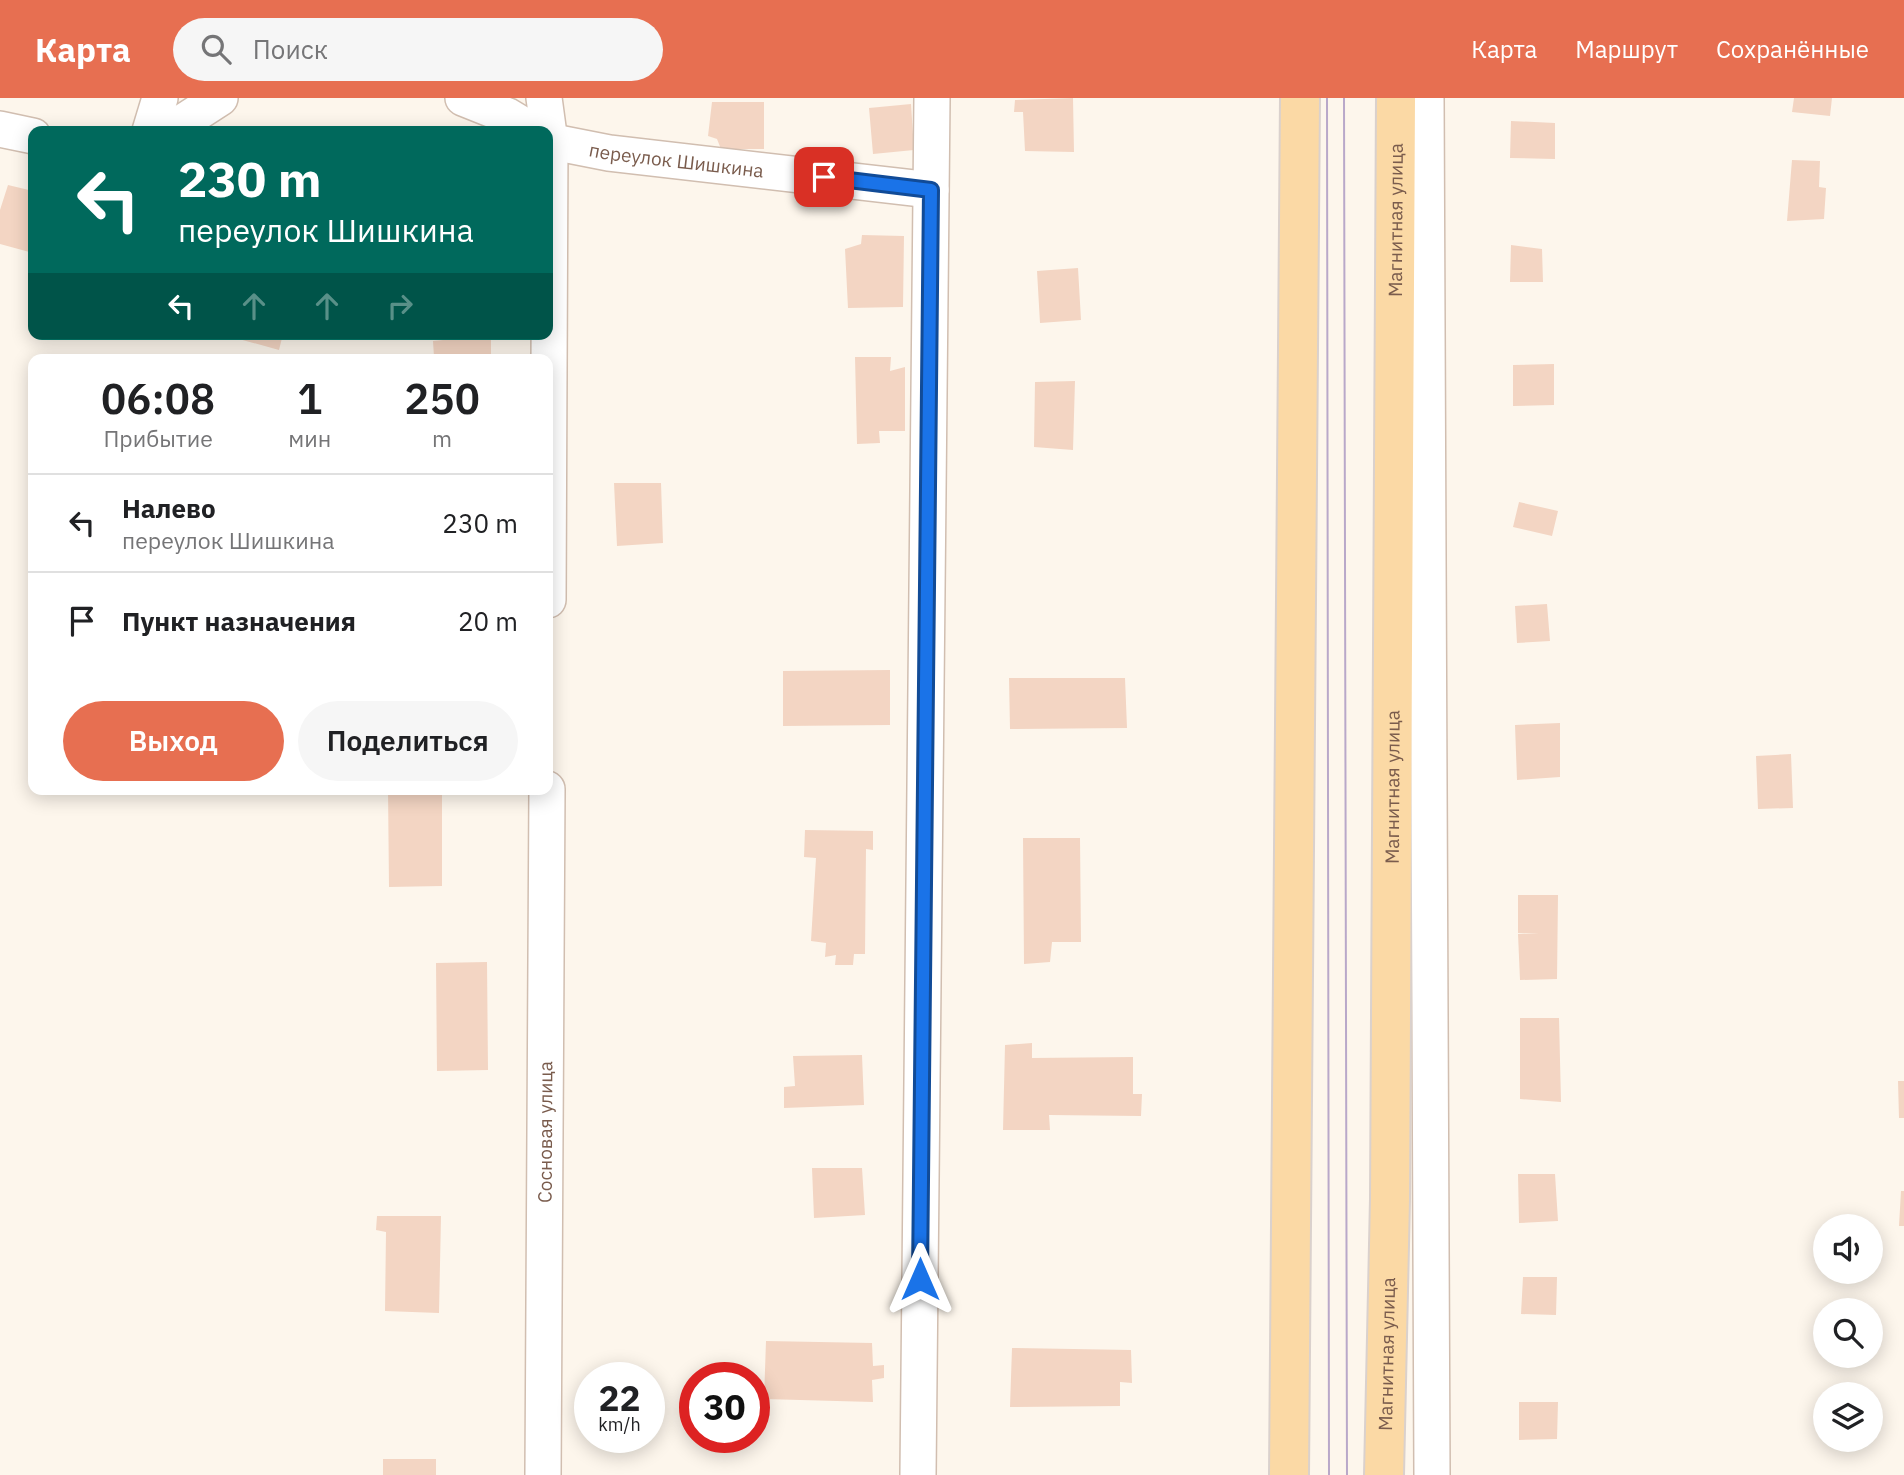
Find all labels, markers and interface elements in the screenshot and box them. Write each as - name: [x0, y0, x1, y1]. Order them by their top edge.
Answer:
- search box: [173, 18, 663, 81]
- text: Карта: [35, 28, 131, 71]
- icon: search: [197, 30, 235, 68]
- text: Поиск: [253, 32, 328, 66]
- text: Карта: [1471, 33, 1537, 65]
- text: Маршрут: [1575, 33, 1678, 65]
- text: Сохранённые: [1716, 33, 1869, 65]
- street label: переулок Шишкина: [587, 137, 765, 183]
- street label: Магнитная улица: [1383, 143, 1408, 297]
- text: 230 m: [178, 147, 322, 210]
- pin: [794, 147, 854, 207]
- icon: left: [63, 154, 154, 245]
- icon: arrive: [805, 158, 843, 196]
- text: переулок Шишкина: [178, 209, 474, 251]
- icon: left: [162, 287, 200, 325]
- icon: ahead: [235, 287, 273, 325]
- icon: ahead: [308, 287, 346, 325]
- icon: right: [381, 287, 419, 325]
- text: 06:08: [101, 371, 215, 426]
- text: 1: [297, 371, 322, 426]
- text: 250: [404, 371, 480, 426]
- text: Прибытие: [103, 423, 213, 453]
- text: мин: [288, 423, 331, 453]
- text: m: [432, 423, 452, 453]
- text: Налево: [122, 491, 216, 525]
- icon: left: [63, 504, 101, 542]
- text: 230 m: [442, 506, 518, 540]
- text: переулок Шишкина: [122, 525, 335, 555]
- icon: arrive: [63, 602, 101, 640]
- text: Пункт назначения: [122, 604, 356, 638]
- text: 20 m: [458, 604, 518, 638]
- button: Выход: [63, 701, 284, 781]
- button: Поделиться: [298, 701, 518, 781]
- street label: Магнитная улица: [1380, 710, 1405, 864]
- street label: Сосновая улица: [533, 1061, 557, 1203]
- map controls: [1813, 1214, 1883, 1452]
- button: sound: [1813, 1214, 1883, 1284]
- position arrow: [883, 1242, 957, 1316]
- street label: Магнитная улица: [1373, 1277, 1400, 1431]
- button: search: [1813, 1298, 1883, 1368]
- speed limit sign: 30: [679, 1362, 770, 1453]
- text: 22: [598, 1375, 641, 1421]
- button: layers: [1813, 1382, 1883, 1452]
- text: km/h: [598, 1413, 641, 1436]

